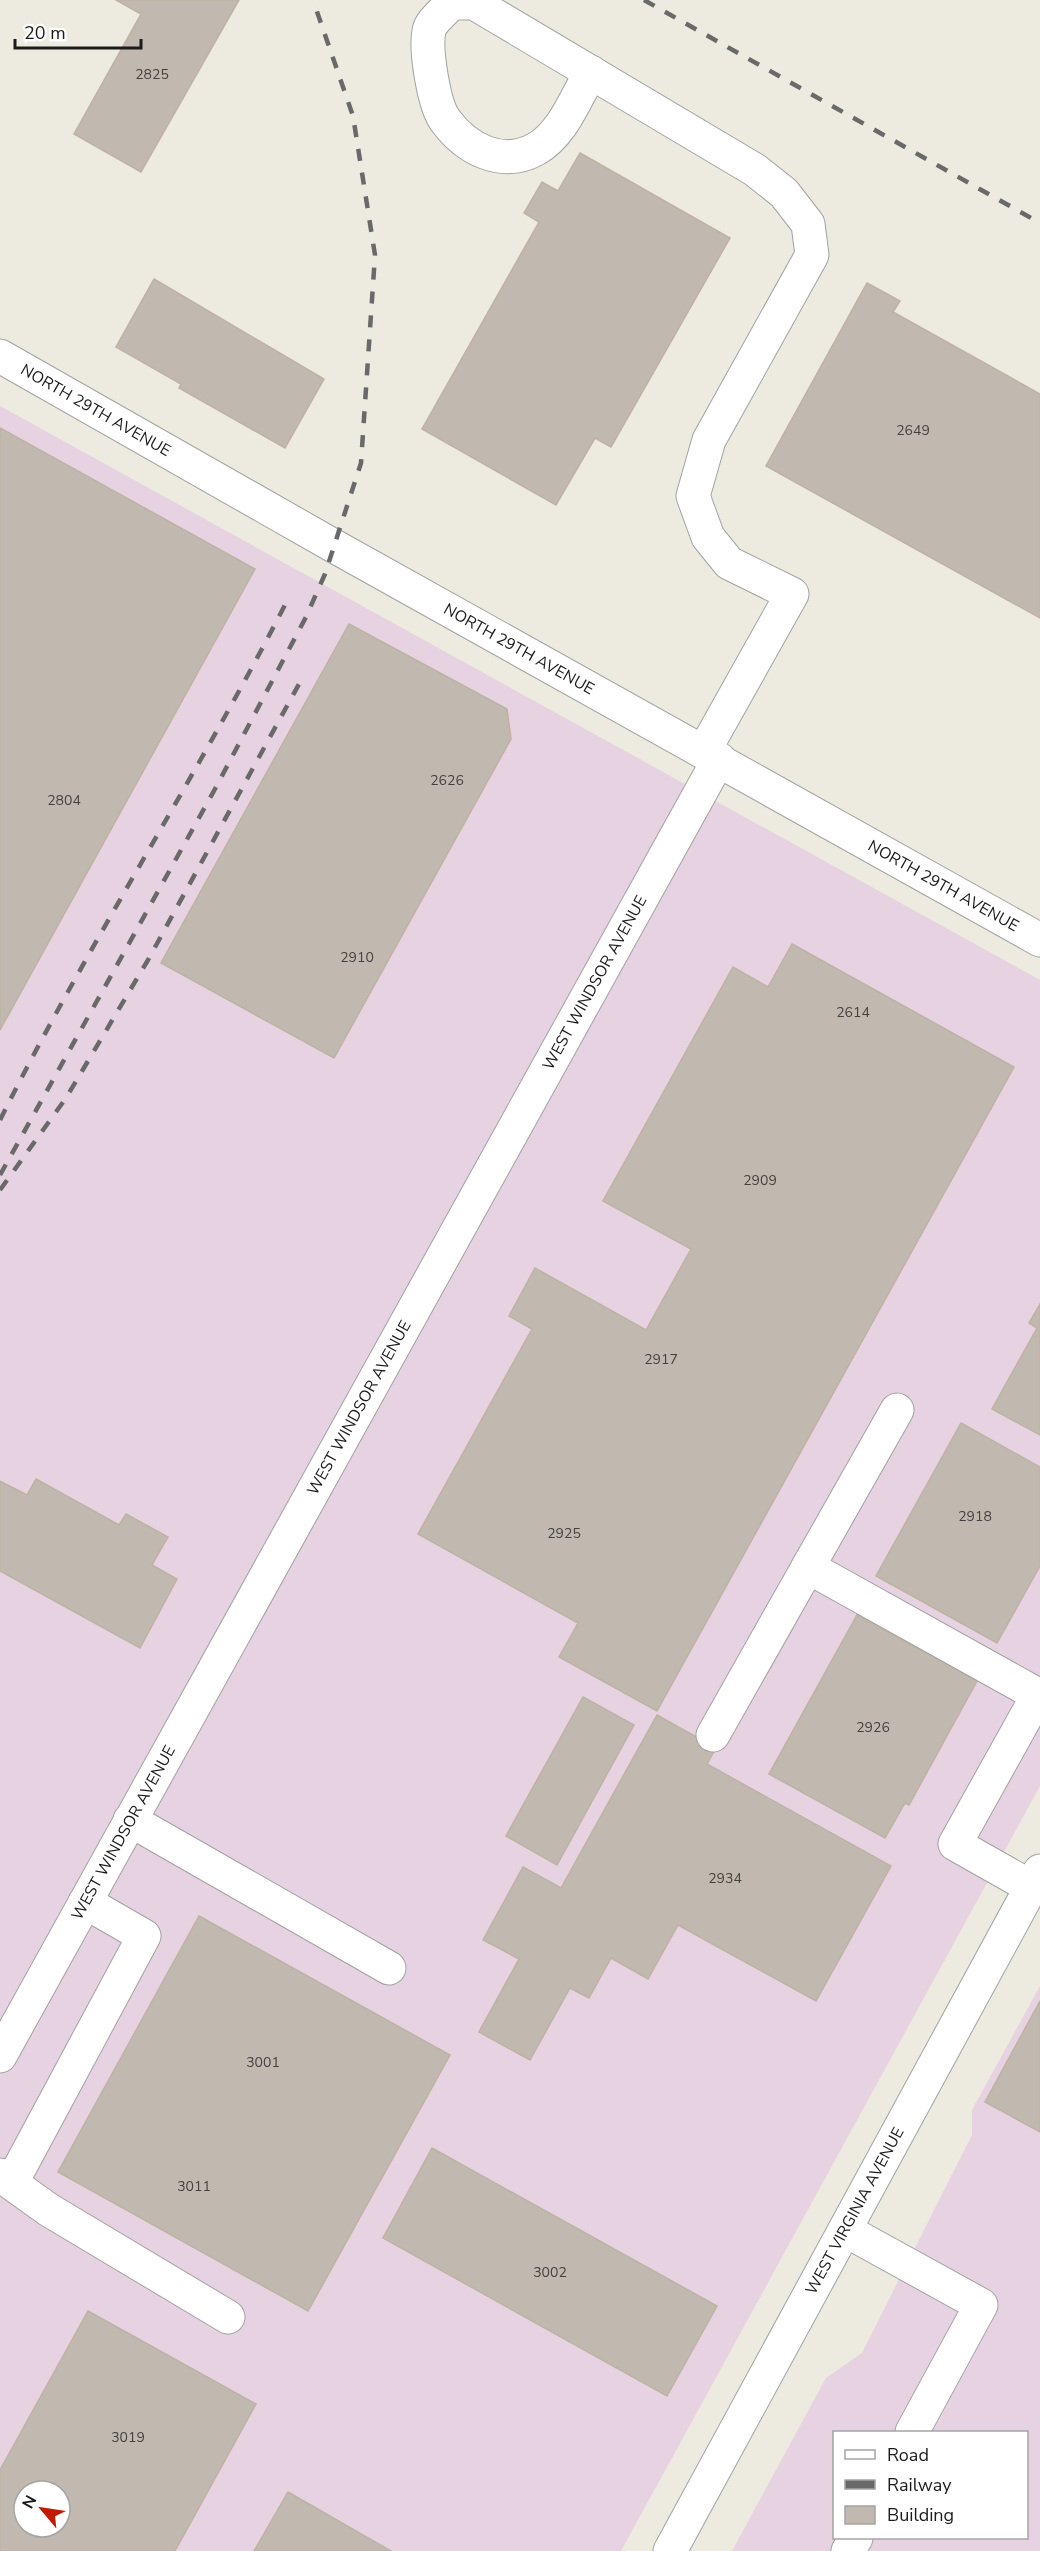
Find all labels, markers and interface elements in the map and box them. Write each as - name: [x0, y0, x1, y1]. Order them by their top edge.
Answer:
- scale bar: [15, 12, 141, 50]
- text: 20 m: [24, 21, 66, 45]
- house number: 2825: [135, 65, 169, 84]
- street label: NORTH 29TH AVENUE: [16, 359, 175, 462]
- house number: 2649: [896, 421, 930, 440]
- street label: NORTH 29TH AVENUE: [439, 598, 598, 700]
- house number: 2626: [430, 771, 464, 790]
- house number: 2804: [47, 791, 81, 810]
- street label: NORTH 29TH AVENUE: [864, 835, 1023, 937]
- street label: WEST WINDSOR AVENUE: [538, 892, 652, 1074]
- house number: 2910: [340, 948, 374, 967]
- house number: 2614: [836, 1003, 870, 1022]
- house number: 2909: [743, 1171, 777, 1190]
- street label: WEST WINDSOR AVENUE: [302, 1317, 417, 1499]
- house number: 2917: [644, 1350, 678, 1369]
- house number: 2918: [958, 1507, 992, 1526]
- house number: 2925: [547, 1524, 581, 1543]
- house number: 2926: [856, 1718, 890, 1737]
- street label: WEST WINDSOR AVENUE: [66, 1742, 181, 1924]
- house number: 2934: [708, 1869, 742, 1888]
- house number: 3001: [246, 2053, 280, 2072]
- street label: WEST VIRGINIA AVENUE: [801, 2123, 909, 2299]
- house number: 3011: [177, 2177, 211, 2196]
- house number: 3002: [533, 2263, 567, 2282]
- house number: 3019: [111, 2428, 145, 2447]
- legend: [833, 2431, 1028, 2539]
- text: Road: [887, 2443, 929, 2467]
- text: Railway: [887, 2473, 952, 2497]
- north arrow: [12, 2479, 72, 2539]
- text: N: [17, 2492, 42, 2513]
- text: Building: [887, 2503, 954, 2527]

